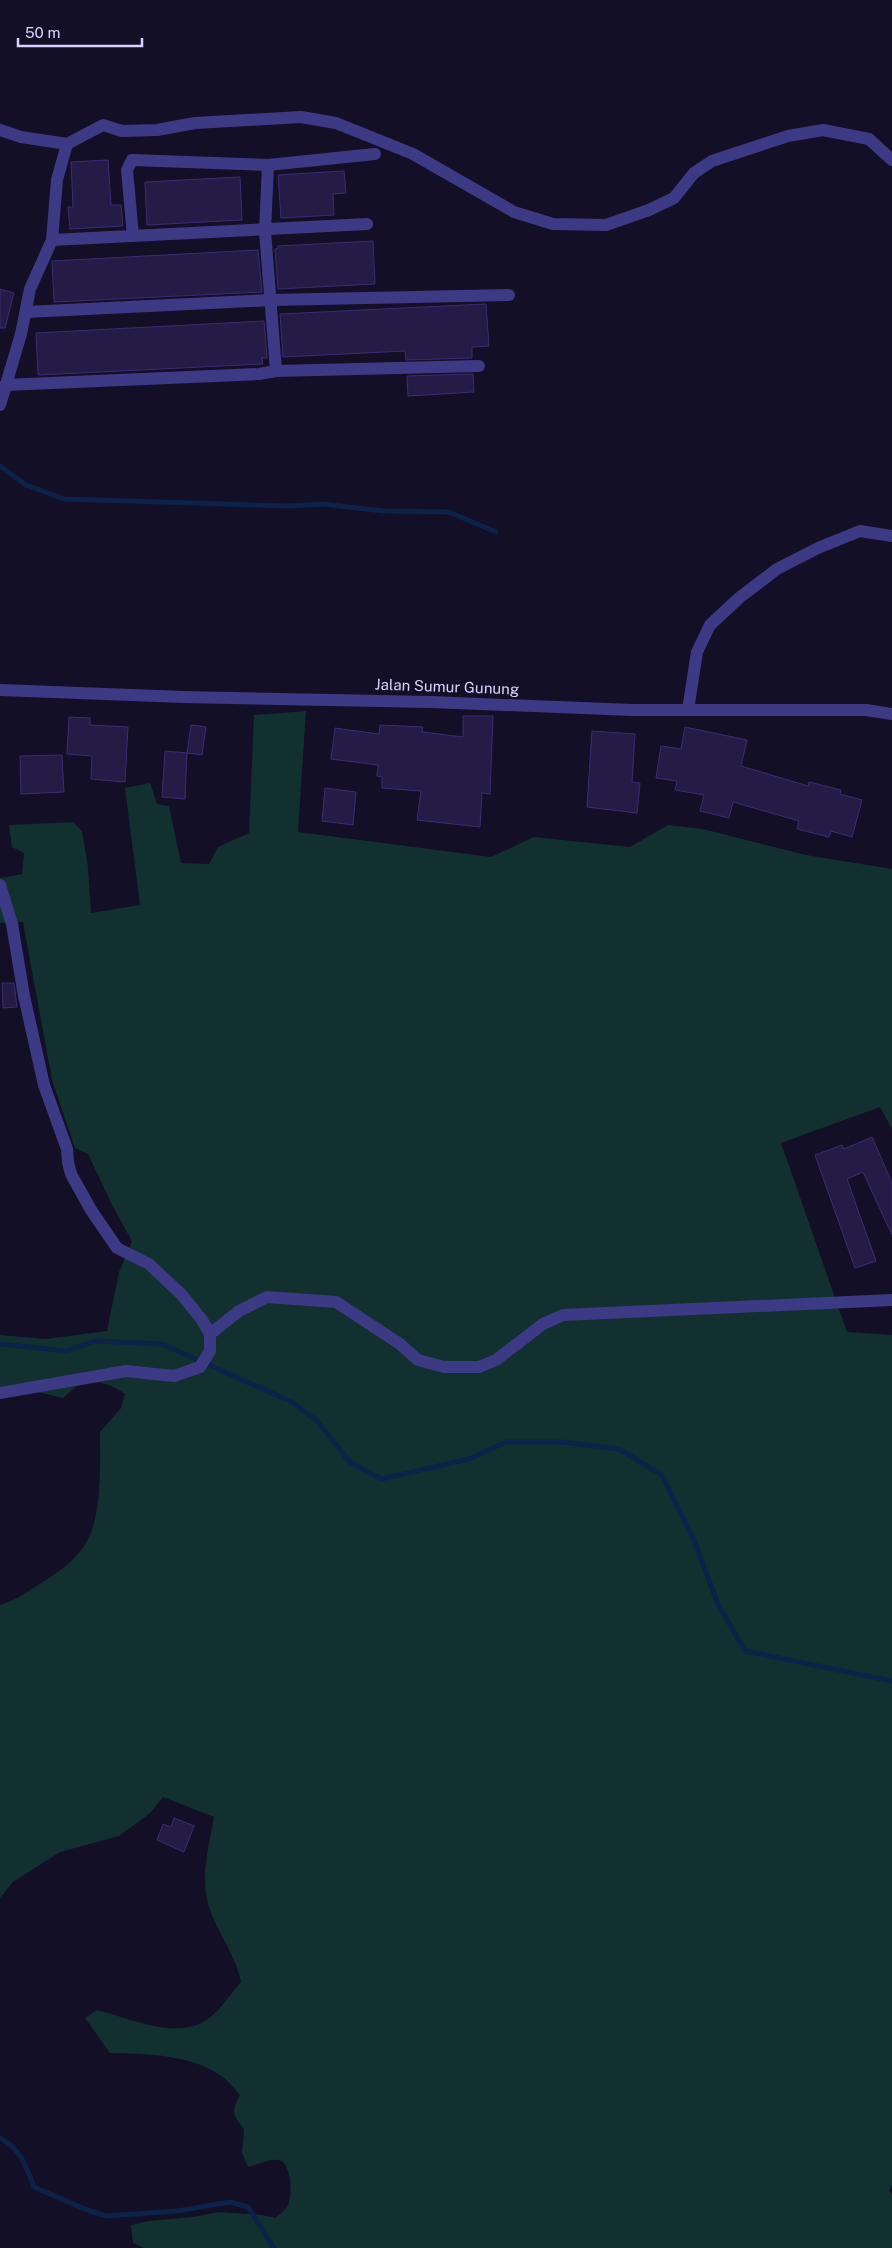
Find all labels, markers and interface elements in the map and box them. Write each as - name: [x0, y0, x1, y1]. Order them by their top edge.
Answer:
- scale bar: [18, 15, 141, 47]
- text: 50 m: [25, 24, 60, 41]
- street label: Jalan Sumur Gunung: [374, 675, 520, 698]

